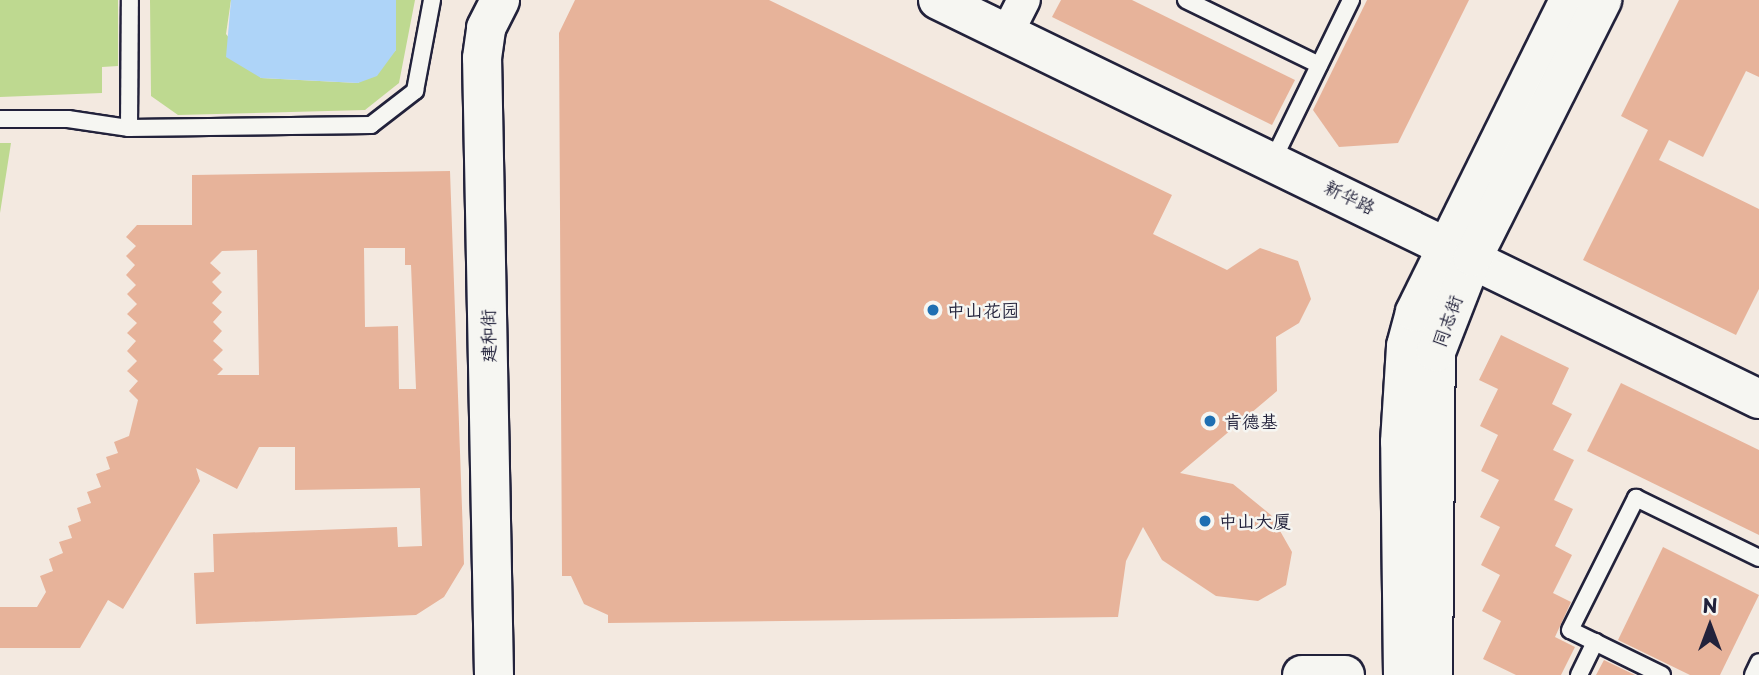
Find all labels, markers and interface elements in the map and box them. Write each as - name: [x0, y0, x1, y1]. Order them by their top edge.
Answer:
- street label: 新华路: [1321, 175, 1379, 219]
- street label: 同志街: [1428, 292, 1466, 350]
- place label: 中山花园: [947, 299, 1019, 321]
- marker: 中山花园: [925, 302, 941, 318]
- street label: 建和街: [477, 309, 499, 363]
- place label: 肯德基: [1224, 410, 1278, 432]
- marker: 肯德基: [1202, 413, 1218, 429]
- place label: 中山大厦: [1219, 510, 1291, 532]
- marker: 中山大厦: [1197, 513, 1213, 529]
- north arrow: [1675, 591, 1745, 661]
- text: N: [1702, 591, 1718, 619]

